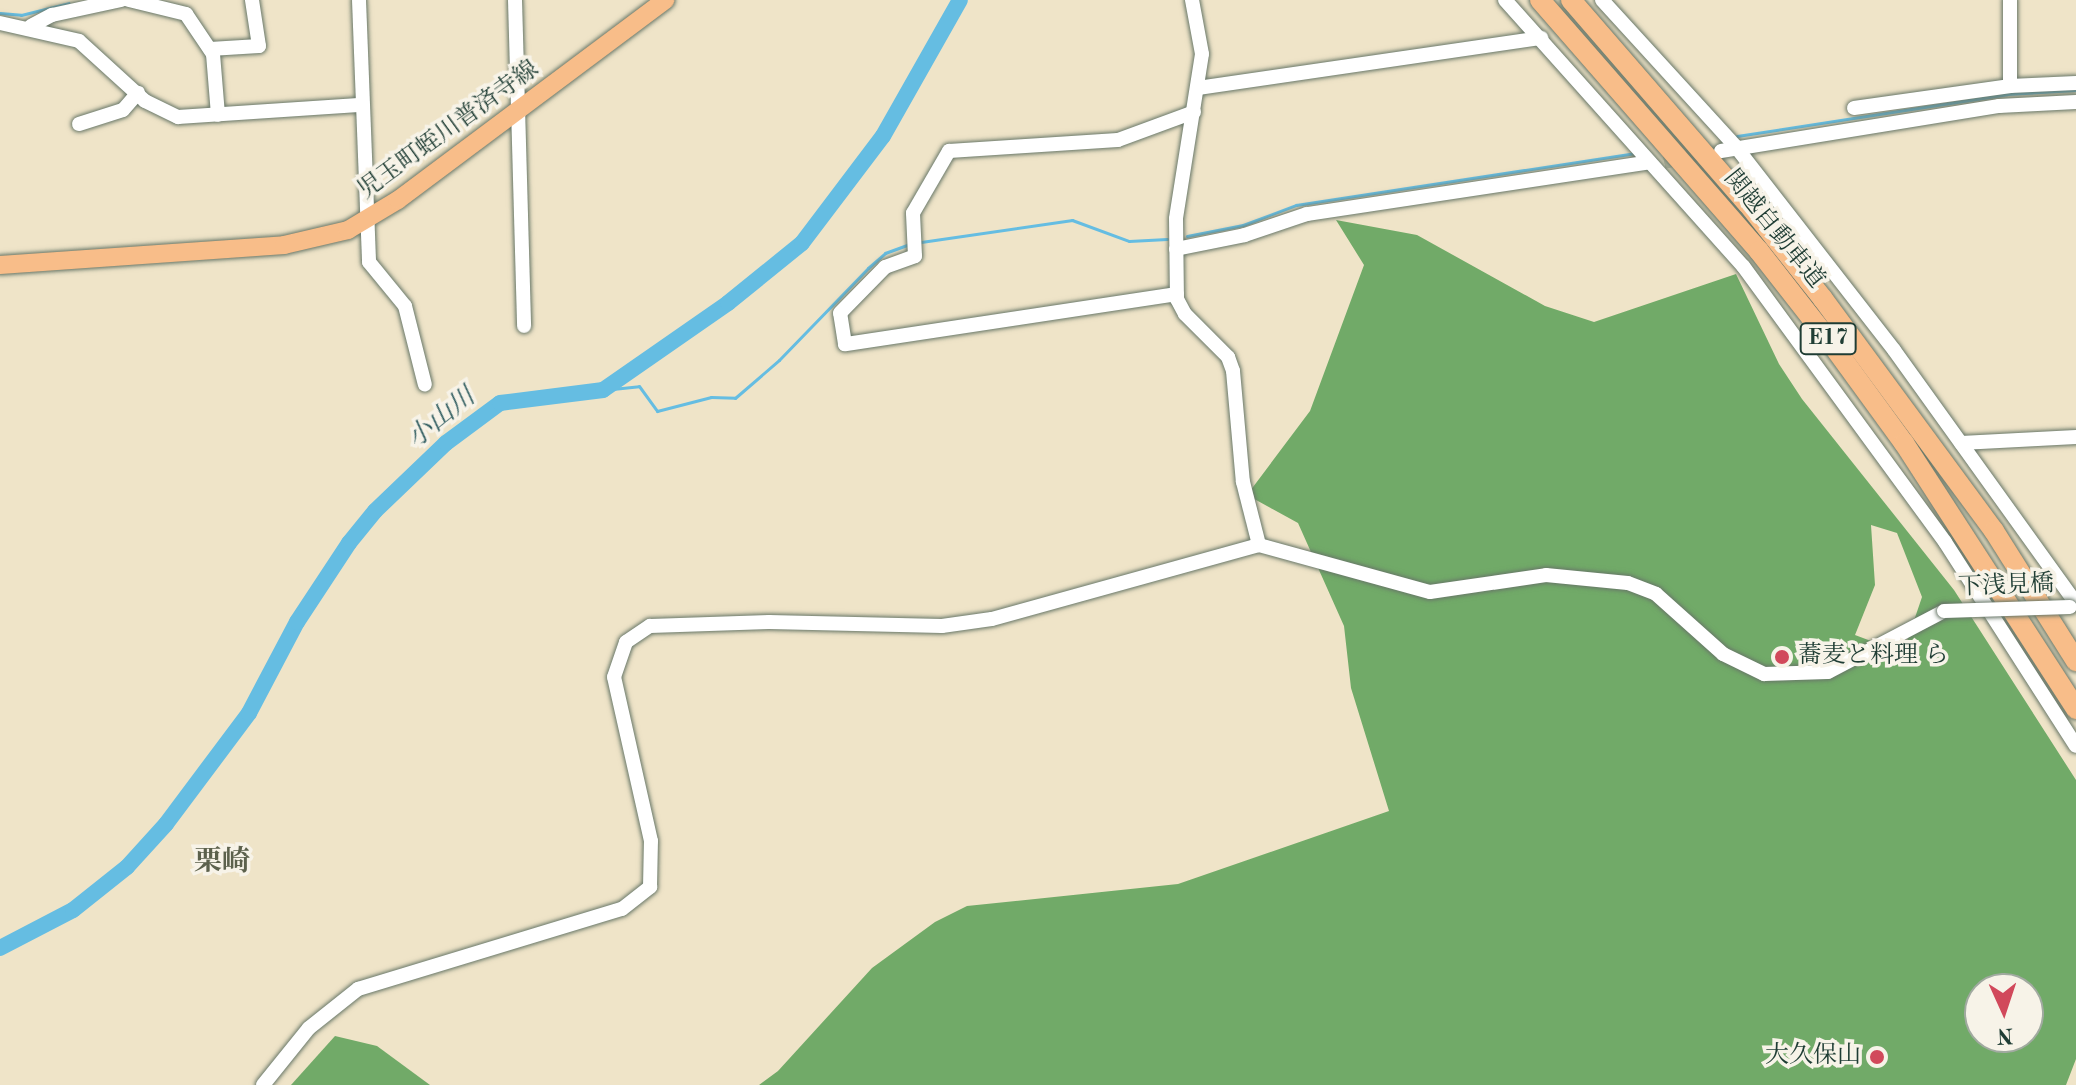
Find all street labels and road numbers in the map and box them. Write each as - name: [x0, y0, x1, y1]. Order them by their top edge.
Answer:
- street label: 児玉町蛭川普済寺線: [353, 56, 545, 206]
- street label: 関越自動車道: [1716, 165, 1830, 295]
- road number: E17: [1798, 321, 1858, 357]
- street label: 下浅見橋: [1958, 571, 2054, 603]

